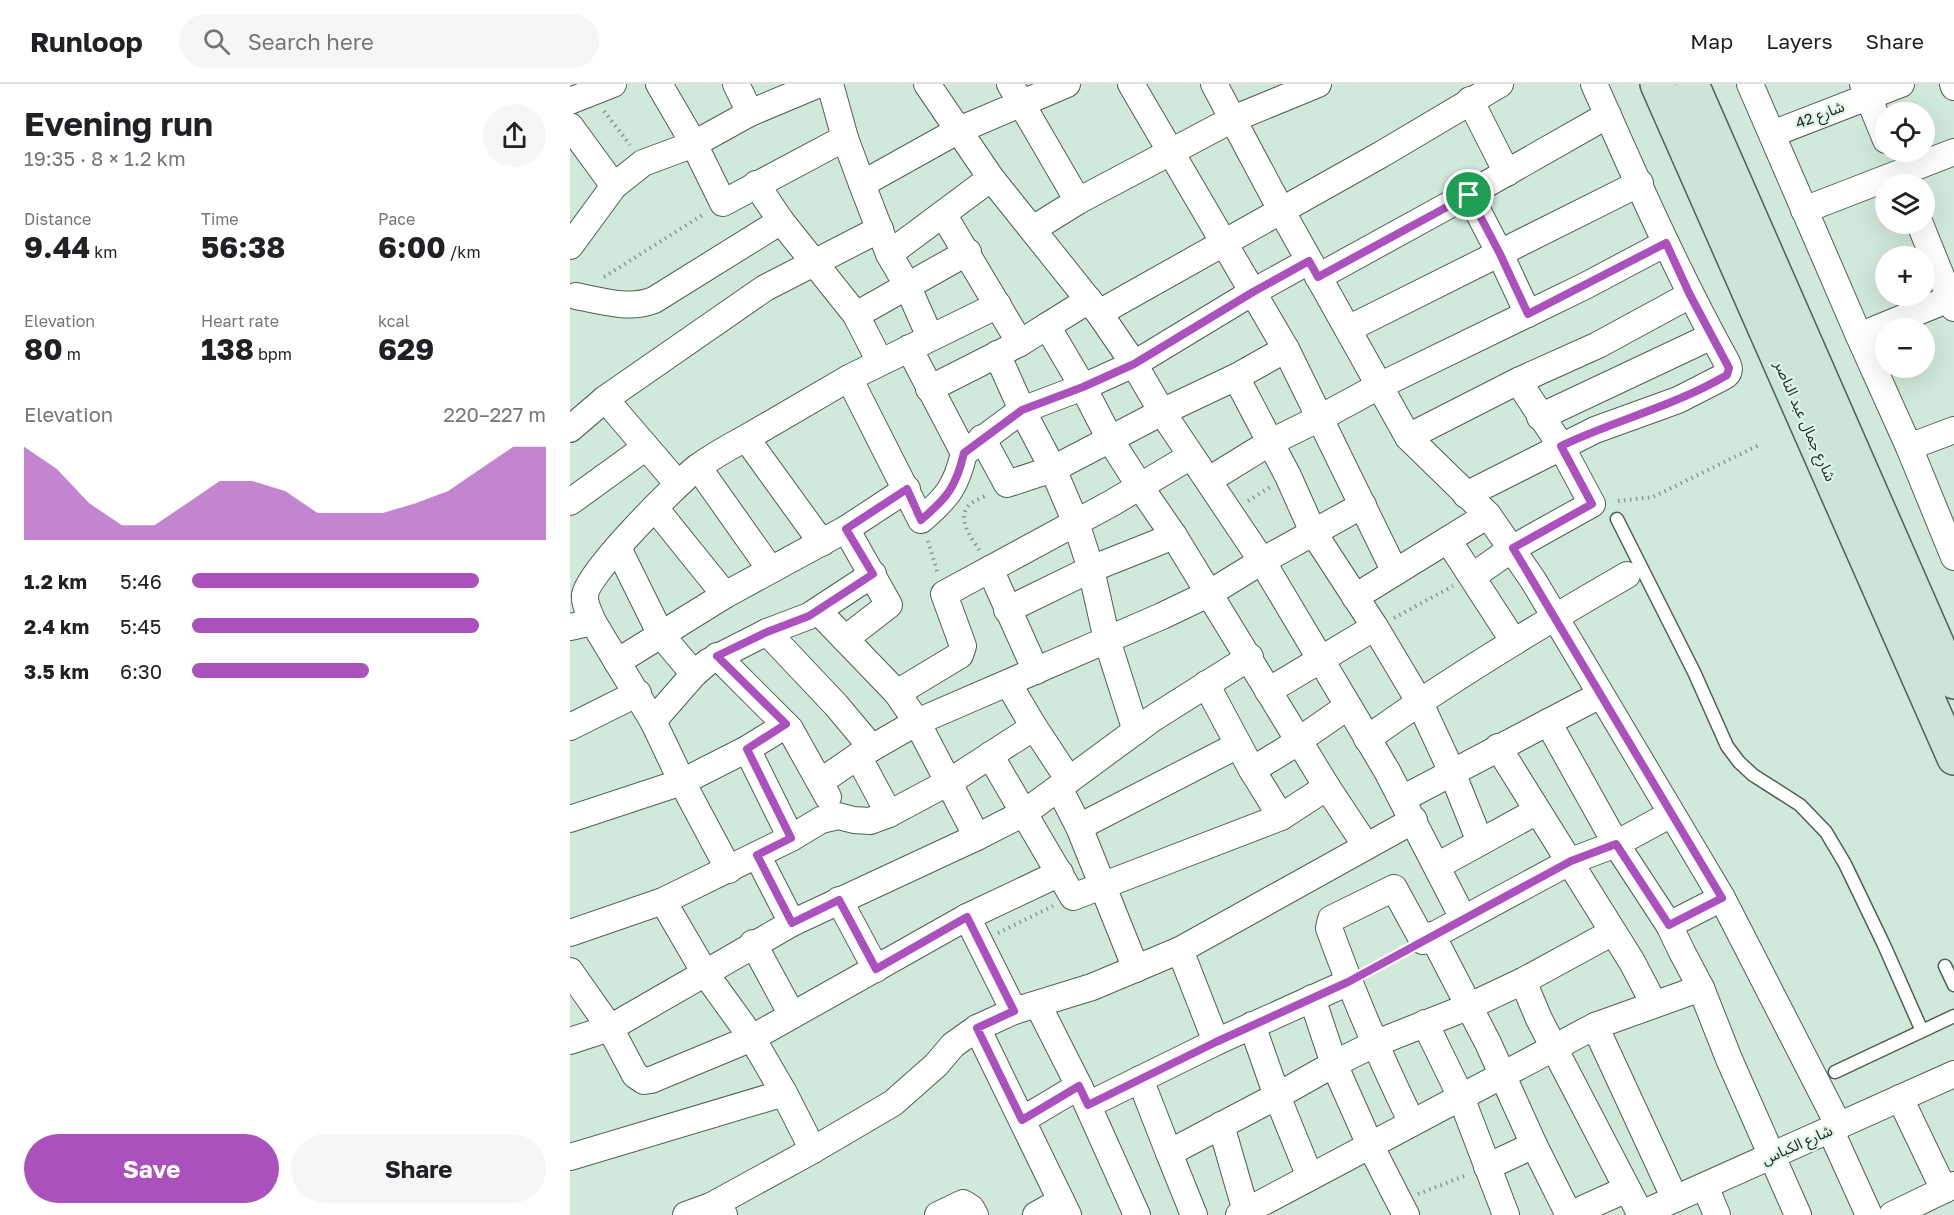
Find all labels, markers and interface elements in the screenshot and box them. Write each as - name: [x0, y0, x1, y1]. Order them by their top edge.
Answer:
- search box: [179, 14, 599, 68]
- text: Runloop: [30, 25, 143, 58]
- icon: search: [200, 25, 233, 58]
- text: Search here: [248, 28, 374, 55]
- text: Map: [1690, 28, 1733, 54]
- text: Layers: [1766, 28, 1833, 54]
- text: Share: [1866, 28, 1924, 54]
- street label: شارع 42: [1793, 96, 1848, 135]
- map controls: [1875, 102, 1935, 378]
- button: locate: [1875, 102, 1935, 162]
- text: Evening run: [24, 104, 213, 143]
- button: share: [483, 104, 546, 167]
- text: 19:35 · 8 × 1.2 km: [24, 146, 186, 170]
- pin: [1443, 169, 1494, 220]
- button: layers: [1875, 174, 1935, 234]
- icon: arrive: [1452, 178, 1485, 211]
- text: Distance: [24, 209, 91, 229]
- text: Time: [201, 209, 239, 229]
- text: Pace: [378, 209, 415, 229]
- text: 9.44: [24, 229, 90, 265]
- text: 56:38: [201, 229, 285, 265]
- text: 6:00: [378, 229, 446, 265]
- text: km: [90, 242, 117, 262]
- text: /km: [446, 242, 481, 262]
- button: +: [1875, 246, 1935, 306]
- text: Elevation: [24, 311, 95, 331]
- text: Heart rate: [201, 311, 279, 331]
- text: kcal: [378, 311, 410, 331]
- button: −: [1875, 318, 1935, 378]
- text: 80: [24, 331, 63, 367]
- text: 138: [201, 331, 254, 367]
- text: 629: [378, 331, 434, 367]
- text: m: [63, 344, 81, 364]
- text: bpm: [254, 344, 292, 364]
- street label: شارع جمال عبد الناصر: [1767, 357, 1841, 485]
- text: Elevation: [24, 402, 113, 426]
- text: 220–227 m: [443, 402, 546, 426]
- text: 1.2 km: [24, 569, 87, 593]
- text: 5:46: [120, 569, 162, 593]
- text: 2.4 km: [24, 614, 89, 638]
- text: 5:45: [120, 614, 161, 638]
- text: 3.5 km: [24, 659, 89, 683]
- text: 6:30: [120, 659, 162, 683]
- street label: شارع الكباس: [1758, 1120, 1837, 1171]
- button: Save: [24, 1134, 279, 1203]
- button: Share: [291, 1134, 546, 1203]

